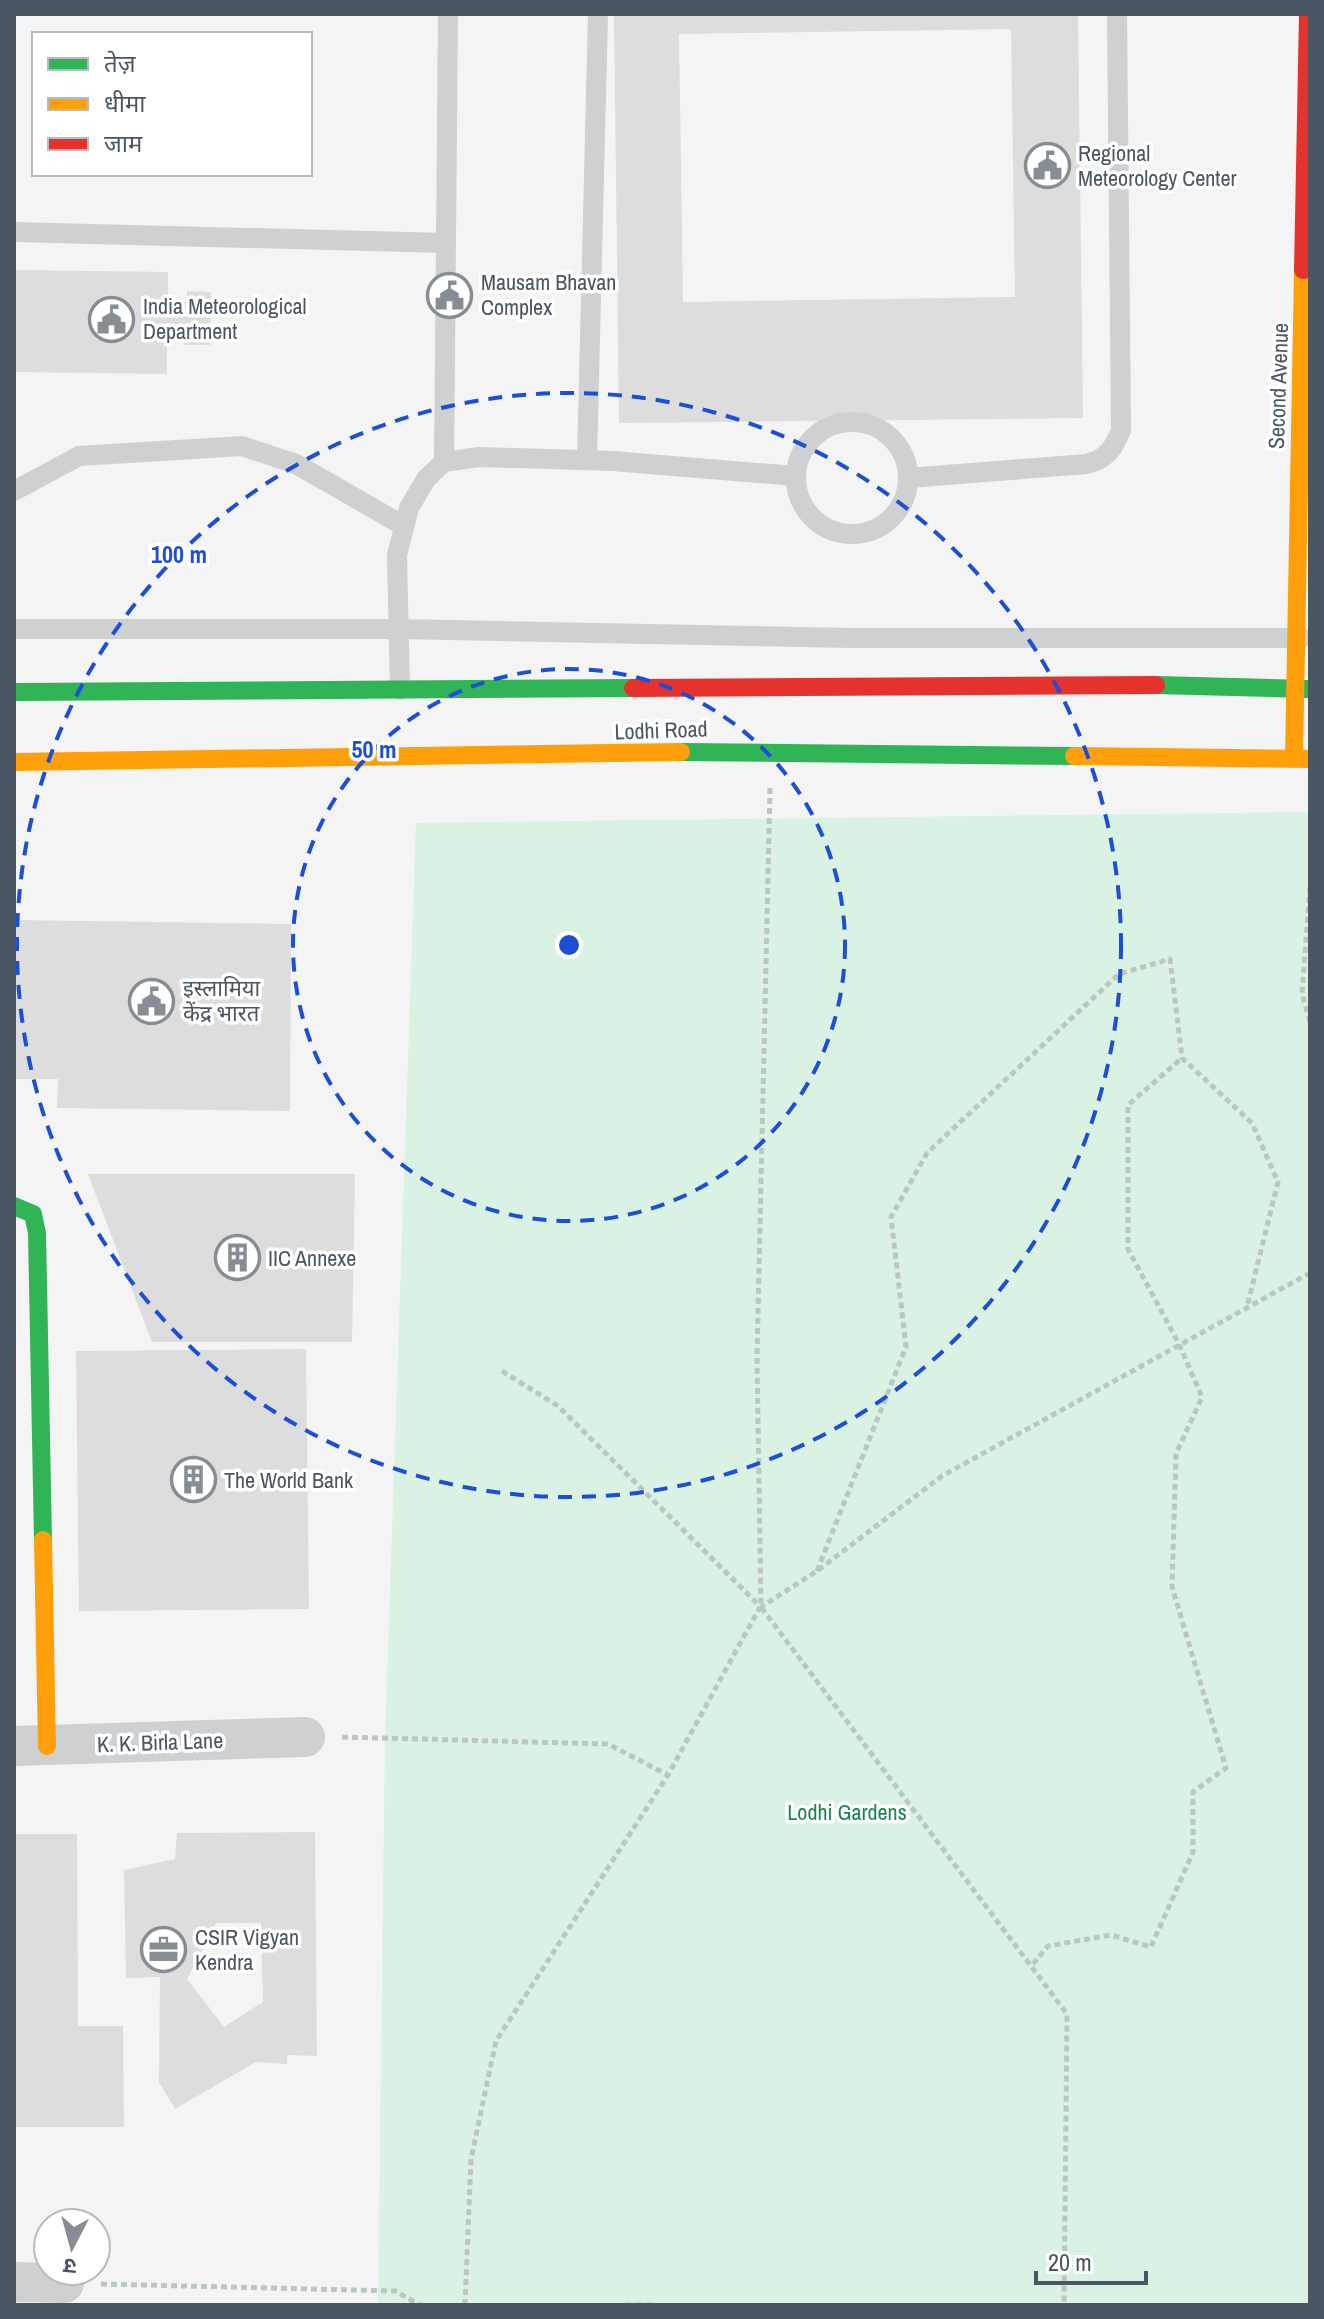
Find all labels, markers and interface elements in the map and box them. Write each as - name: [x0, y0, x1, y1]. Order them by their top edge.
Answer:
- legend: [32, 32, 312, 176]
- text: तेज़: [104, 47, 137, 79]
- text: धीमा: [104, 87, 146, 119]
- text: जाम: [104, 127, 143, 159]
- place label: Regional Meteorology Center: [1078, 138, 1236, 193]
- public building icon: Regional Meteorology Center: [1023, 142, 1071, 190]
- place label: Mausam Bhavan Complex: [481, 267, 616, 322]
- public building icon: Mausam Bhavan Complex: [426, 271, 474, 319]
- place label: India Meteorological Department: [143, 291, 306, 346]
- public building icon: India Meteorological Department: [88, 295, 136, 343]
- street label: Second Avenue: [1261, 322, 1295, 450]
- text: 100 m: [151, 538, 207, 570]
- street label: Lodhi Road: [614, 713, 708, 747]
- text: 50 m: [352, 733, 396, 765]
- centre of rings: [555, 931, 583, 959]
- place label: इस्लामिया केंद्र भारत: [183, 973, 261, 1028]
- public building icon: इस्लामिया केंद्र भारत: [128, 977, 176, 1025]
- building icon: IIC Annexe: [213, 1234, 261, 1282]
- place label: IIC Annexe: [268, 1243, 356, 1273]
- building icon: The World Bank: [169, 1456, 217, 1504]
- place label: The World Bank: [224, 1465, 354, 1495]
- street label: K. K. Birla Lane: [96, 1725, 224, 1759]
- park label: Lodhi Gardens: [787, 1797, 907, 1827]
- place label: CSIR Vigyan Kendra: [195, 1922, 299, 1977]
- office icon: CSIR Vigyan Kendra: [140, 1926, 188, 1974]
- north arrow: [32, 2207, 112, 2287]
- scale bar: [1036, 2235, 1146, 2285]
- text: 20 m: [1048, 2246, 1092, 2278]
- text: उ: [61, 2251, 78, 2282]

